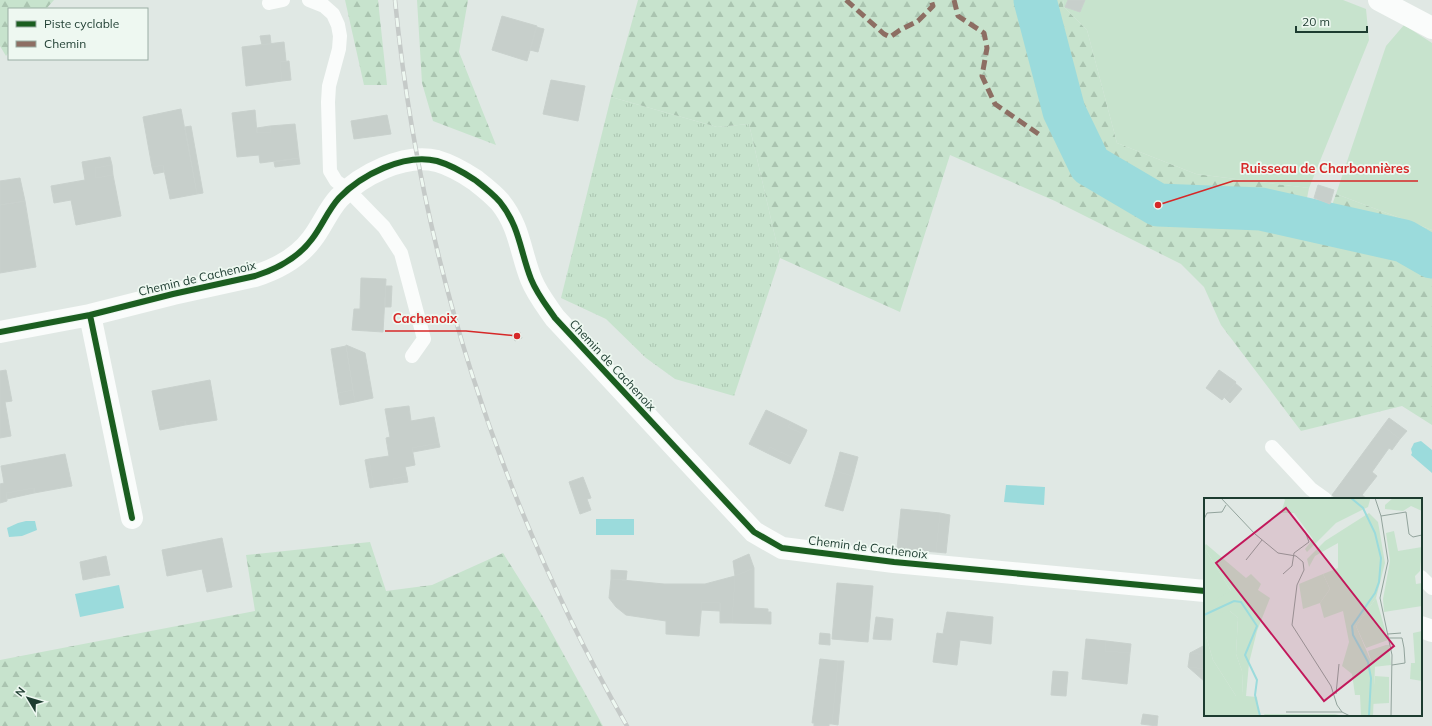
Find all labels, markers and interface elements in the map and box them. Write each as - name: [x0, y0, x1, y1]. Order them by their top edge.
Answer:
- legend: [8, 8, 148, 60]
- scale bar: [1296, 8, 1367, 34]
- text: 20 m: [1302, 14, 1330, 29]
- text: Piste cyclable: [44, 16, 119, 31]
- text: Chemin: [44, 36, 86, 51]
- callout: Ruisseau de Charbonnières: [1233, 156, 1418, 181]
- text: Ruisseau de Charbonnières: [1240, 160, 1410, 176]
- street label: Chemin de Cachenoix: [137, 257, 258, 299]
- callout: Cachenoix: [385, 306, 466, 331]
- text: Cachenoix: [393, 310, 458, 326]
- street label: Chemin de Cachenoix: [567, 316, 660, 414]
- inset map: [1204, 498, 1422, 716]
- street label: Chemin de Cachenoix: [808, 532, 929, 562]
- north arrow: [8, 678, 48, 718]
- text: N: [12, 684, 28, 699]

